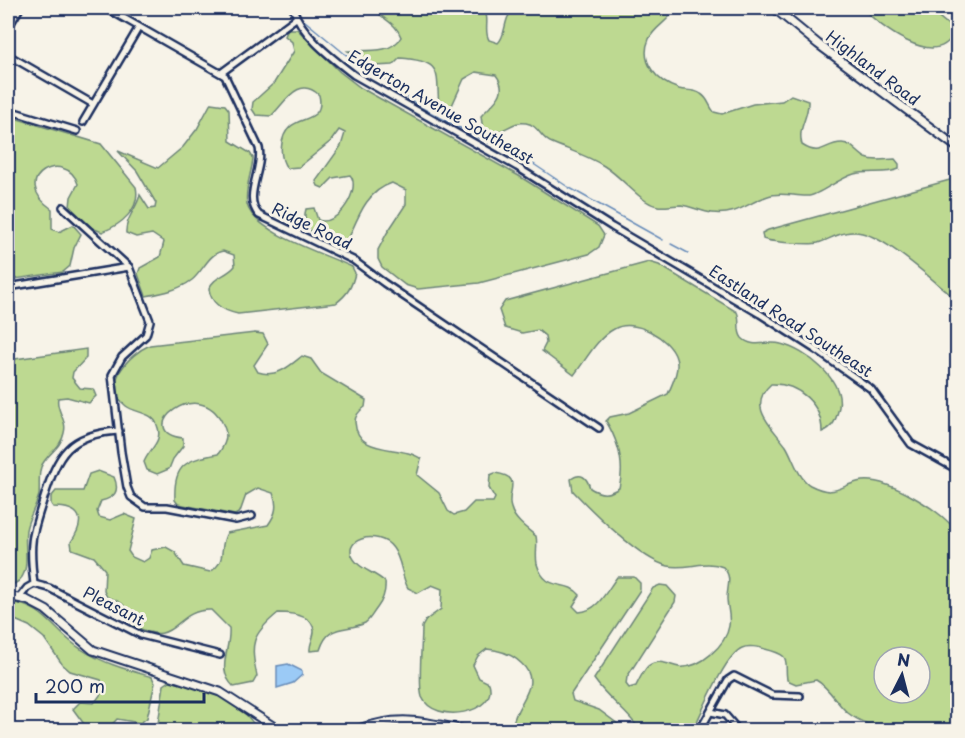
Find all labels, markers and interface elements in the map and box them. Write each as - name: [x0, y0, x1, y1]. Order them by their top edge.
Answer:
- street label: Highland Road: [822, 24, 926, 111]
- street label: Edgerton Avenue Southeast: [344, 43, 539, 169]
- street label: Ridge Road: [268, 195, 357, 255]
- street label: Eastland Road Southeast: [705, 258, 878, 382]
- street label: Pleasant: [79, 579, 150, 631]
- north arrow: [872, 645, 932, 705]
- text: N: [896, 646, 911, 672]
- scale bar: [36, 666, 204, 704]
- text: 200 m: [45, 672, 105, 699]

